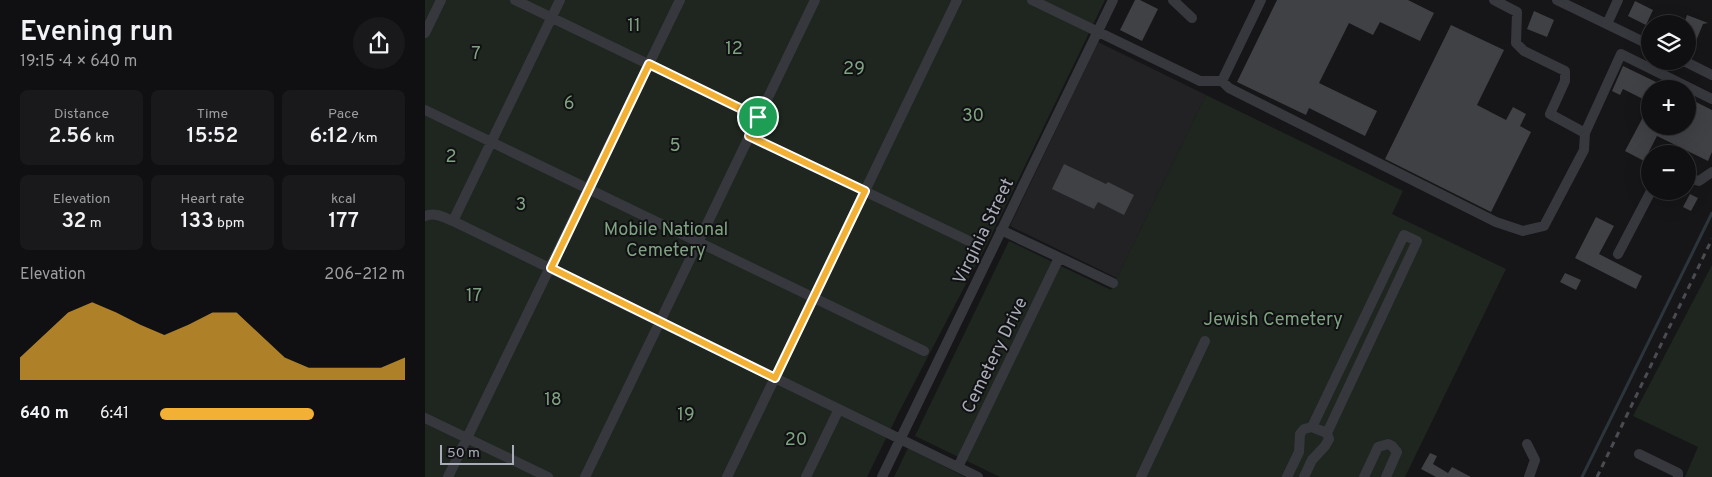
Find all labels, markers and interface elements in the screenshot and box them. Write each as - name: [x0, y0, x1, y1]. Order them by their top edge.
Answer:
- text: Evening run: [20, 15, 174, 51]
- park label: 11: [627, 15, 641, 38]
- map controls: [1641, 15, 1696, 200]
- button: layers: [1641, 15, 1696, 70]
- button: share: [353, 17, 405, 69]
- park label: 12: [725, 38, 743, 61]
- park label: 7: [471, 43, 481, 66]
- text: 19:15 · 4 × 640 m: [20, 52, 137, 72]
- park label: 29: [843, 58, 865, 81]
- button: +: [1641, 80, 1696, 135]
- park label: 6: [564, 93, 574, 116]
- pin: [737, 96, 779, 138]
- icon: arrive: [744, 103, 772, 131]
- park label: 30: [962, 105, 984, 128]
- text: Distance: [54, 106, 109, 123]
- text: Time: [197, 106, 228, 123]
- text: Pace: [328, 106, 359, 123]
- text: 2.56: [48, 123, 92, 150]
- text: 15:52: [187, 123, 238, 150]
- text: 6:12: [309, 123, 348, 150]
- text: km: [92, 130, 115, 147]
- text: /km: [348, 130, 378, 147]
- park label: 5: [669, 135, 681, 158]
- button: −: [1641, 145, 1696, 200]
- park label: 2: [445, 146, 457, 169]
- street label: Virginia Street: [949, 175, 1020, 289]
- text: Elevation: [53, 191, 110, 208]
- text: Heart rate: [180, 191, 245, 208]
- text: kcal: [331, 191, 356, 208]
- park label: 3: [516, 194, 526, 217]
- text: 32: [61, 208, 86, 235]
- text: 133: [180, 208, 214, 235]
- text: 177: [328, 208, 359, 235]
- text: m: [86, 215, 102, 232]
- text: bpm: [214, 215, 245, 232]
- park label: Mobile National Cemetery: [604, 219, 728, 263]
- text: Elevation: [20, 265, 86, 285]
- text: 206–212 m: [324, 265, 405, 285]
- park label: 17: [466, 285, 482, 308]
- street label: Cemetery Drive: [957, 294, 1033, 418]
- park label: Jewish Cemetery: [1203, 309, 1343, 332]
- park label: 18: [544, 389, 562, 412]
- text: 640 m: [20, 404, 69, 424]
- text: 6:41: [100, 404, 129, 424]
- park label: 19: [677, 404, 695, 427]
- park label: 20: [785, 429, 807, 452]
- scale bar: [440, 442, 514, 465]
- text: 50 m: [447, 445, 480, 462]

